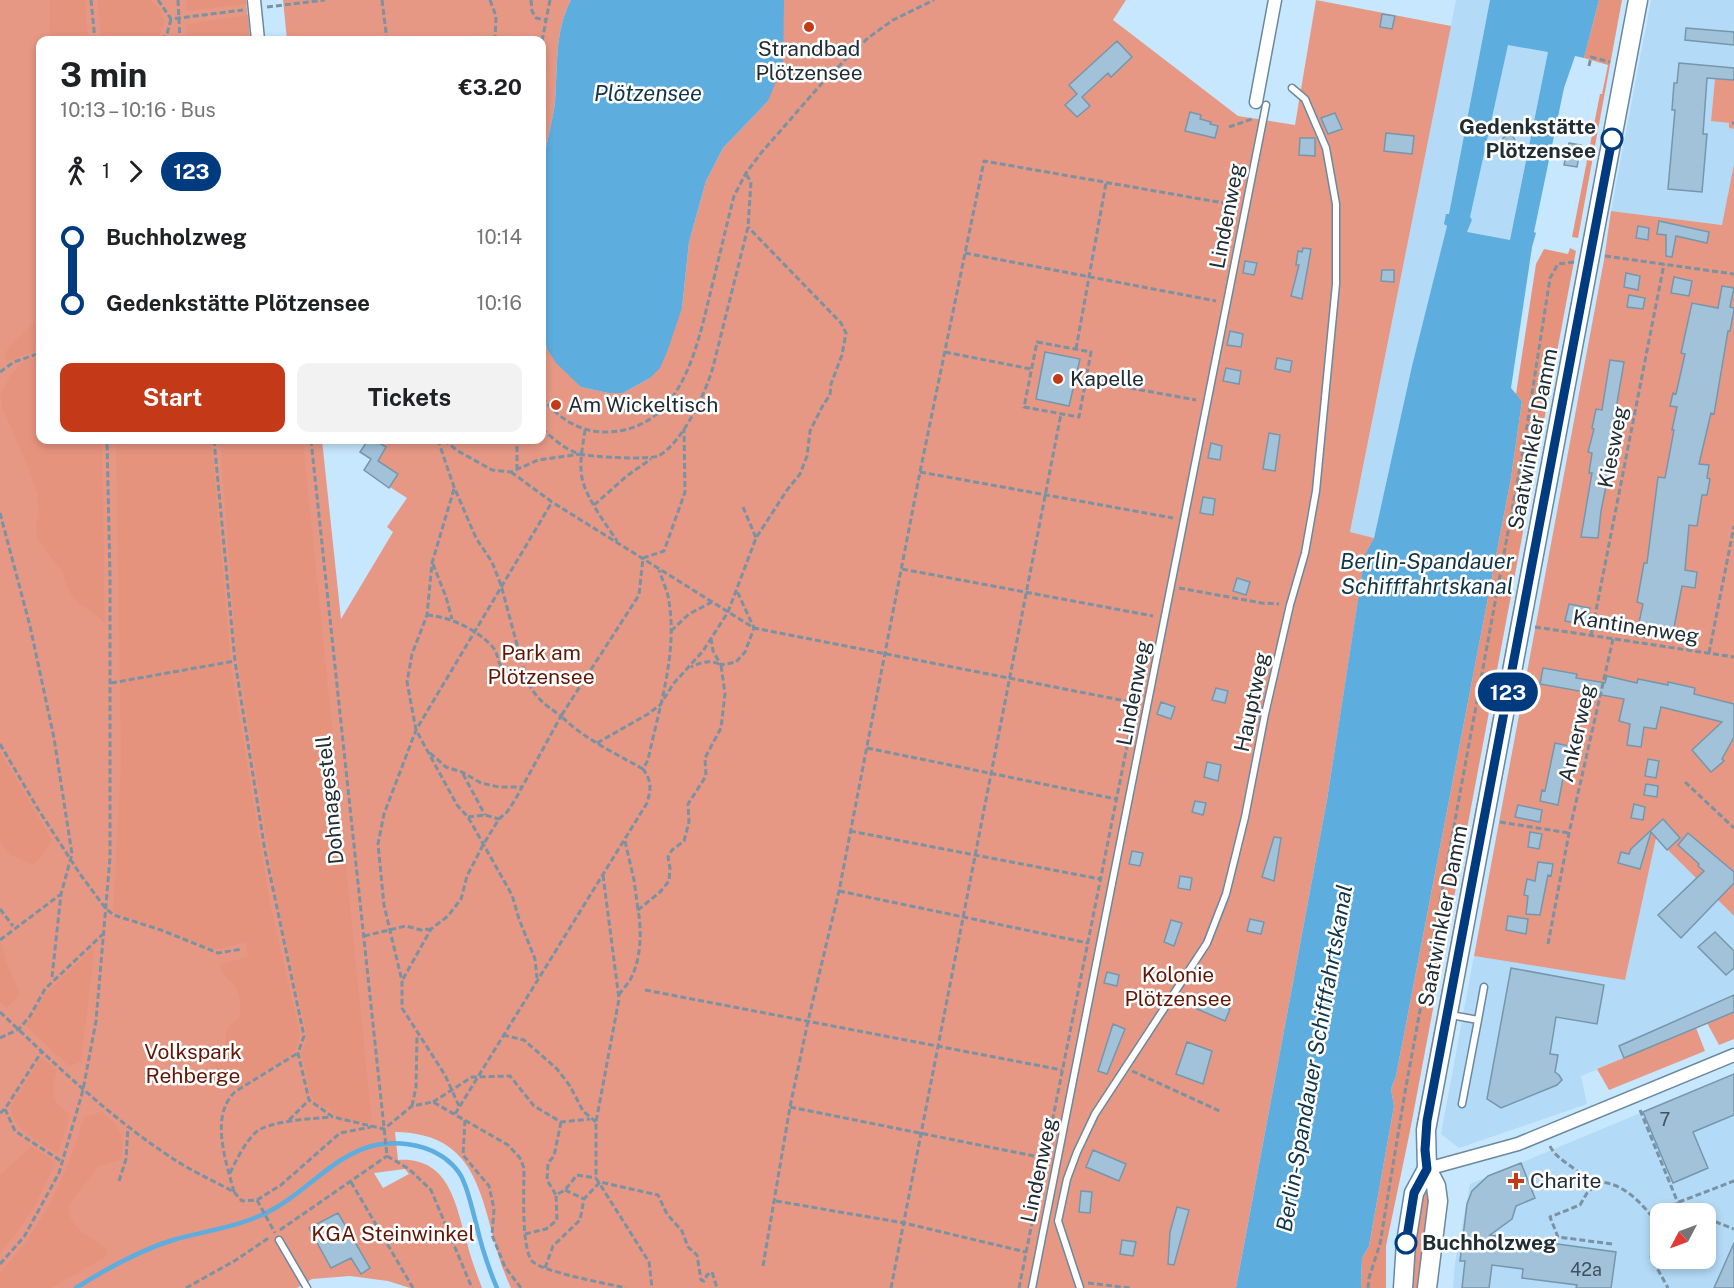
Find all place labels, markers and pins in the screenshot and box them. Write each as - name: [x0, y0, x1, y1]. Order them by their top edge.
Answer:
- marker: Strandbad Plötzensee: [802, 20, 816, 34]
- place label: Strandbad Plötzensee: [755, 36, 863, 85]
- place label: Gedenkstätte Plötzensee: [1459, 114, 1596, 163]
- marker: Gedenkstätte Plötzensee: [1601, 128, 1623, 150]
- place label: Kapelle: [1070, 366, 1144, 391]
- marker: Kapelle: [1051, 372, 1065, 386]
- place label: Am Wickeltisch: [568, 392, 718, 417]
- marker: Am Wickeltisch: [549, 398, 563, 412]
- place label: Charite: [1530, 1168, 1601, 1193]
- marker: Charite: [1507, 1172, 1525, 1190]
- place label: Buchholzweg: [1422, 1230, 1556, 1255]
- marker: Buchholzweg: [1395, 1232, 1417, 1254]

